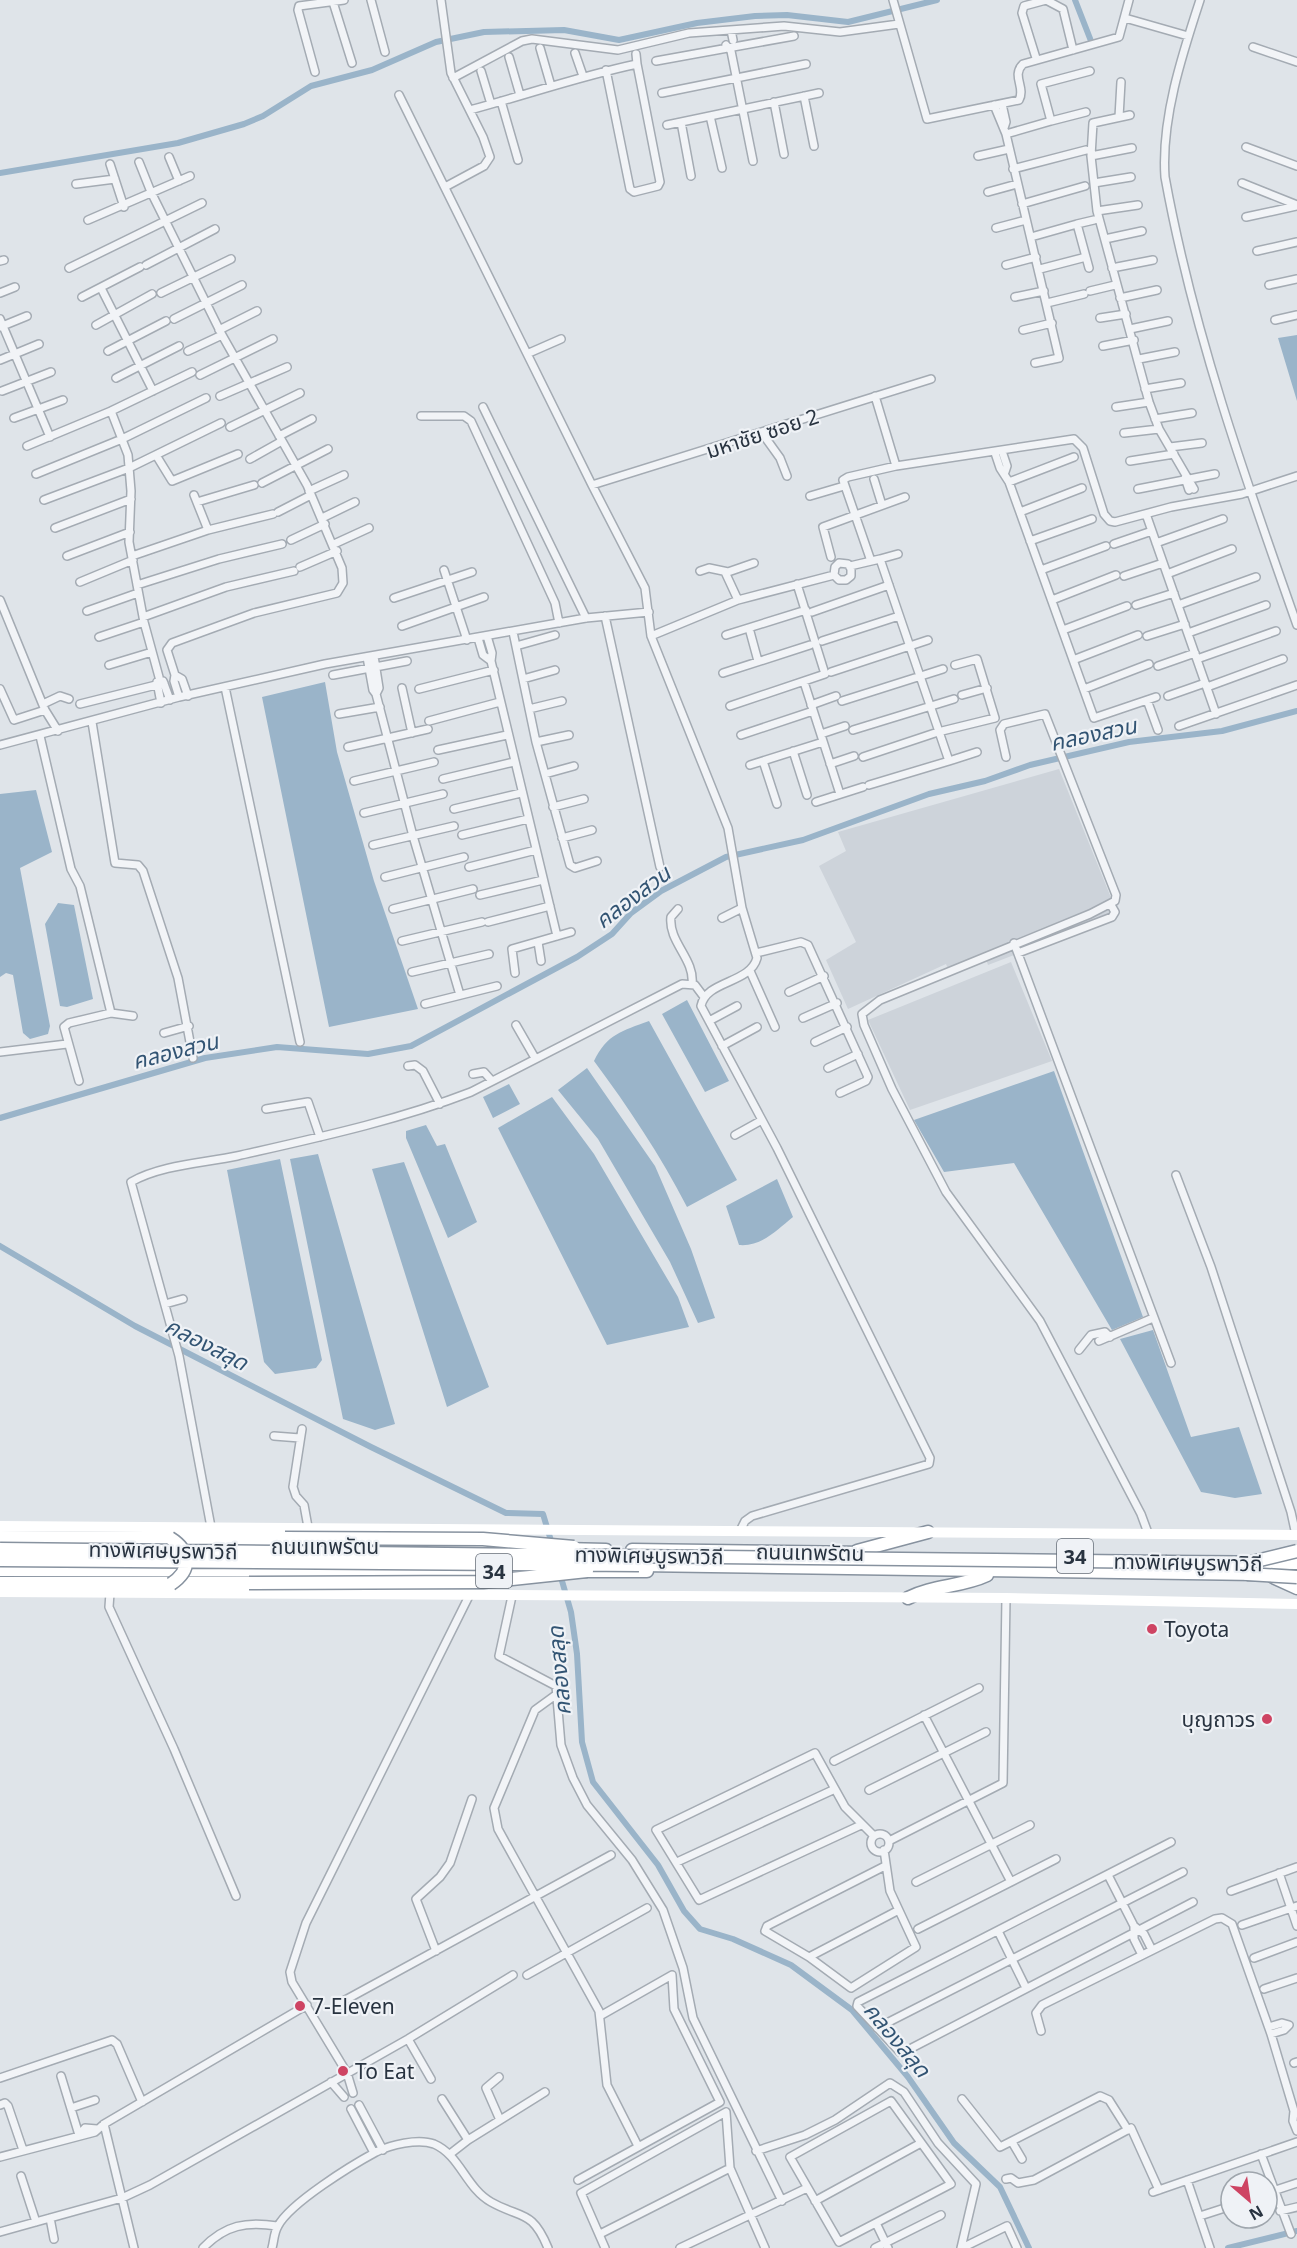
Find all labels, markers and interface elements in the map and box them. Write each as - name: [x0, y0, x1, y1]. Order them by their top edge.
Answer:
- street label: มหาชัย ซอย 2: [702, 402, 822, 464]
- water label: คลองสวน: [1047, 709, 1140, 757]
- water label: คลองสวน: [588, 857, 677, 934]
- water label: คลองสวน: [129, 1025, 222, 1075]
- water label: คลองสลุด: [160, 1309, 255, 1377]
- street label: ถนนเทพรัตน: [271, 1532, 379, 1560]
- street label: ทางพิเศษบูรพาวิถี: [88, 1535, 238, 1565]
- street label: ถนนเทพรัตน: [756, 1537, 864, 1567]
- road number: 34: [1057, 1539, 1093, 1573]
- street label: ทางพิเศษบูรพาวิถี: [574, 1540, 724, 1570]
- street label: ทางพิเศษบูรพาวิถี: [1113, 1547, 1263, 1577]
- road number: 34: [476, 1554, 512, 1588]
- place label: Toyota: [1164, 1615, 1229, 1643]
- marker: Toyota: [1145, 1622, 1159, 1636]
- water label: คลองสลุด: [539, 1624, 577, 1717]
- place label: บุญถาวร: [1181, 1705, 1255, 1733]
- marker: บุญถาวร: [1260, 1712, 1274, 1726]
- place label: 7-Eleven: [312, 1992, 395, 2020]
- water label: คลองสลุด: [858, 1995, 939, 2084]
- marker: 7-Eleven: [293, 1999, 307, 2013]
- place label: To Eat: [355, 2057, 415, 2085]
- marker: To Eat: [336, 2064, 350, 2078]
- north arrow: [1219, 2170, 1279, 2230]
- text: N: [1245, 2200, 1267, 2226]

